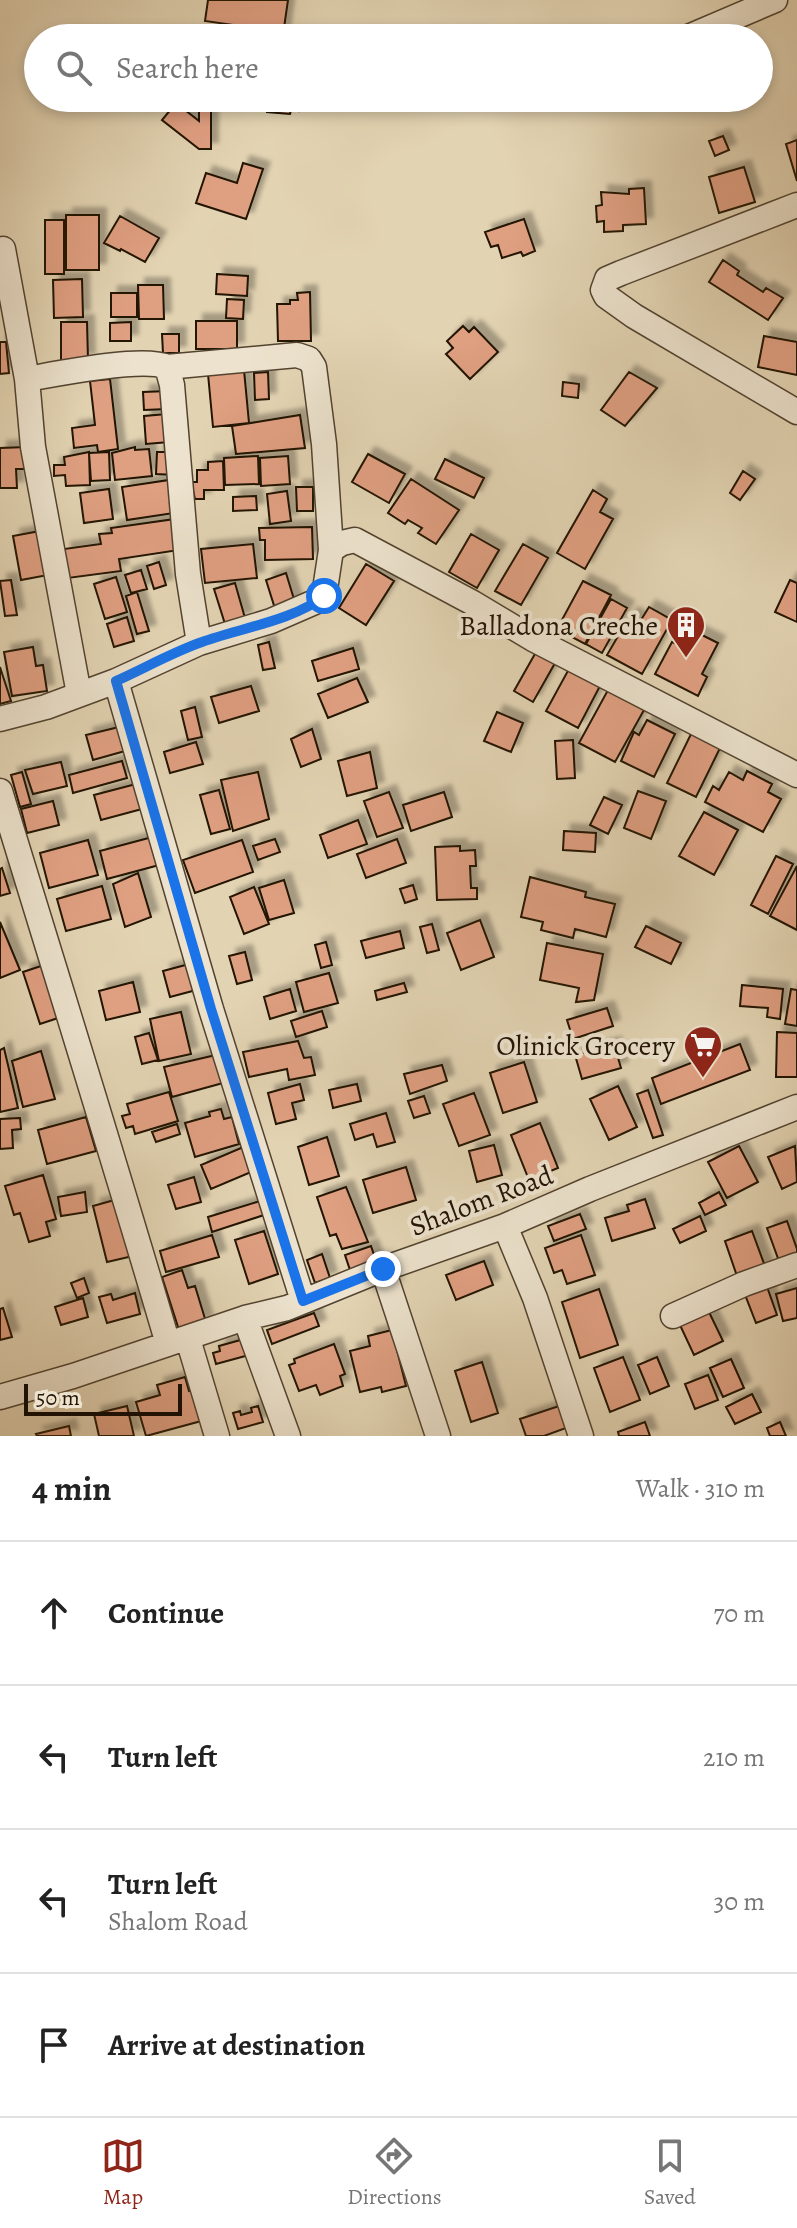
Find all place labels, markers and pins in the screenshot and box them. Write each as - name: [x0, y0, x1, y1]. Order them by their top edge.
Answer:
- building icon: Balladona Creche: [665, 604, 707, 659]
- place label: Balladona Creche: [459, 607, 658, 645]
- supermarket icon: Olinick Grocery: [682, 1024, 724, 1079]
- place label: Olinick Grocery: [496, 1027, 676, 1065]

